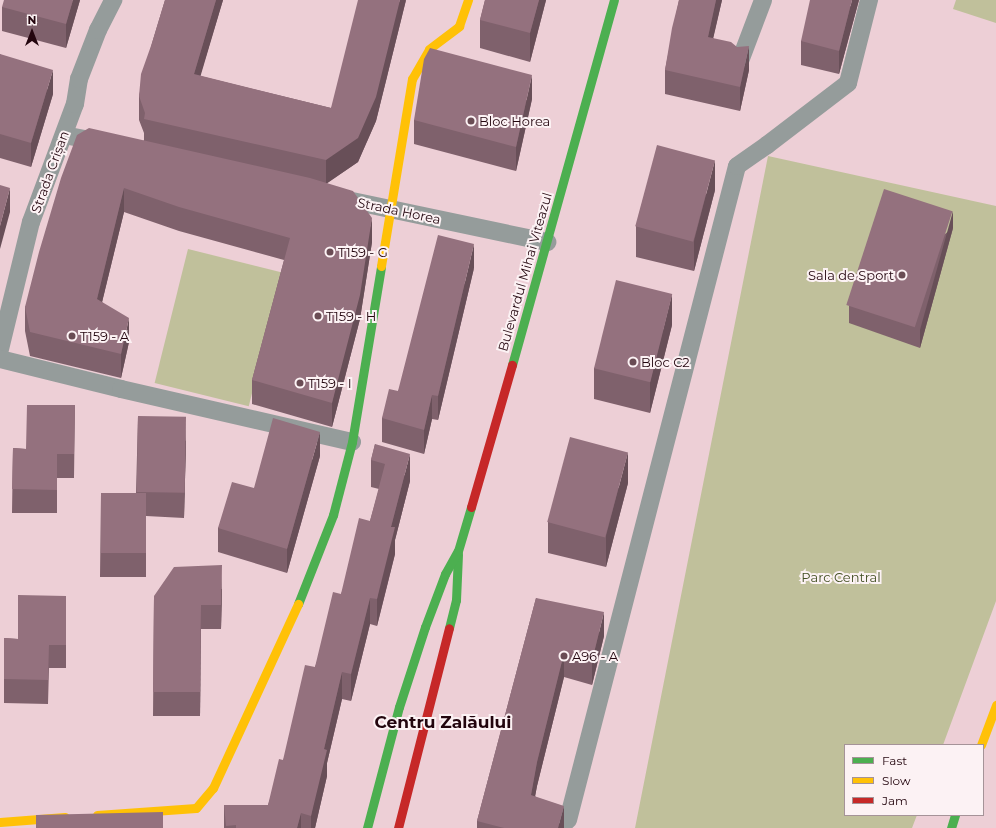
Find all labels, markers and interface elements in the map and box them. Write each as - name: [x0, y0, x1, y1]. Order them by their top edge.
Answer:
- north arrow: [12, 12, 52, 52]
- text: N: [28, 13, 36, 27]
- place label: Bloc Horea: [479, 113, 550, 129]
- marker: Bloc Horea: [466, 116, 476, 126]
- street label: Strada Crișan: [28, 129, 72, 215]
- street label: Bulevardul Mihai Viteazul: [495, 191, 555, 353]
- street label: Strada Horea: [356, 195, 442, 227]
- place label: T159 - G: [338, 244, 388, 260]
- marker: T159 - G: [325, 247, 335, 257]
- place label: Sala de Sport: [808, 267, 894, 283]
- marker: Sala de Sport: [897, 270, 907, 280]
- place label: T159 - H: [326, 308, 376, 324]
- marker: T159 - H: [313, 311, 323, 321]
- place label: T159 - A: [80, 328, 129, 344]
- marker: T159 - A: [67, 331, 77, 341]
- place label: Bloc C2: [641, 354, 690, 370]
- marker: Bloc C2: [628, 357, 638, 367]
- place label: T159 - I: [308, 375, 352, 391]
- marker: T159 - I: [295, 378, 305, 388]
- park label: Parc Central: [801, 569, 881, 585]
- place label: A96 - A: [572, 648, 618, 664]
- marker: A96 - A: [559, 651, 569, 661]
- district label: Centru Zalăului: [375, 713, 511, 733]
- legend: [844, 744, 984, 816]
- text: Fast: [882, 753, 907, 768]
- text: Slow: [882, 773, 911, 788]
- text: Jam: [882, 793, 908, 808]

